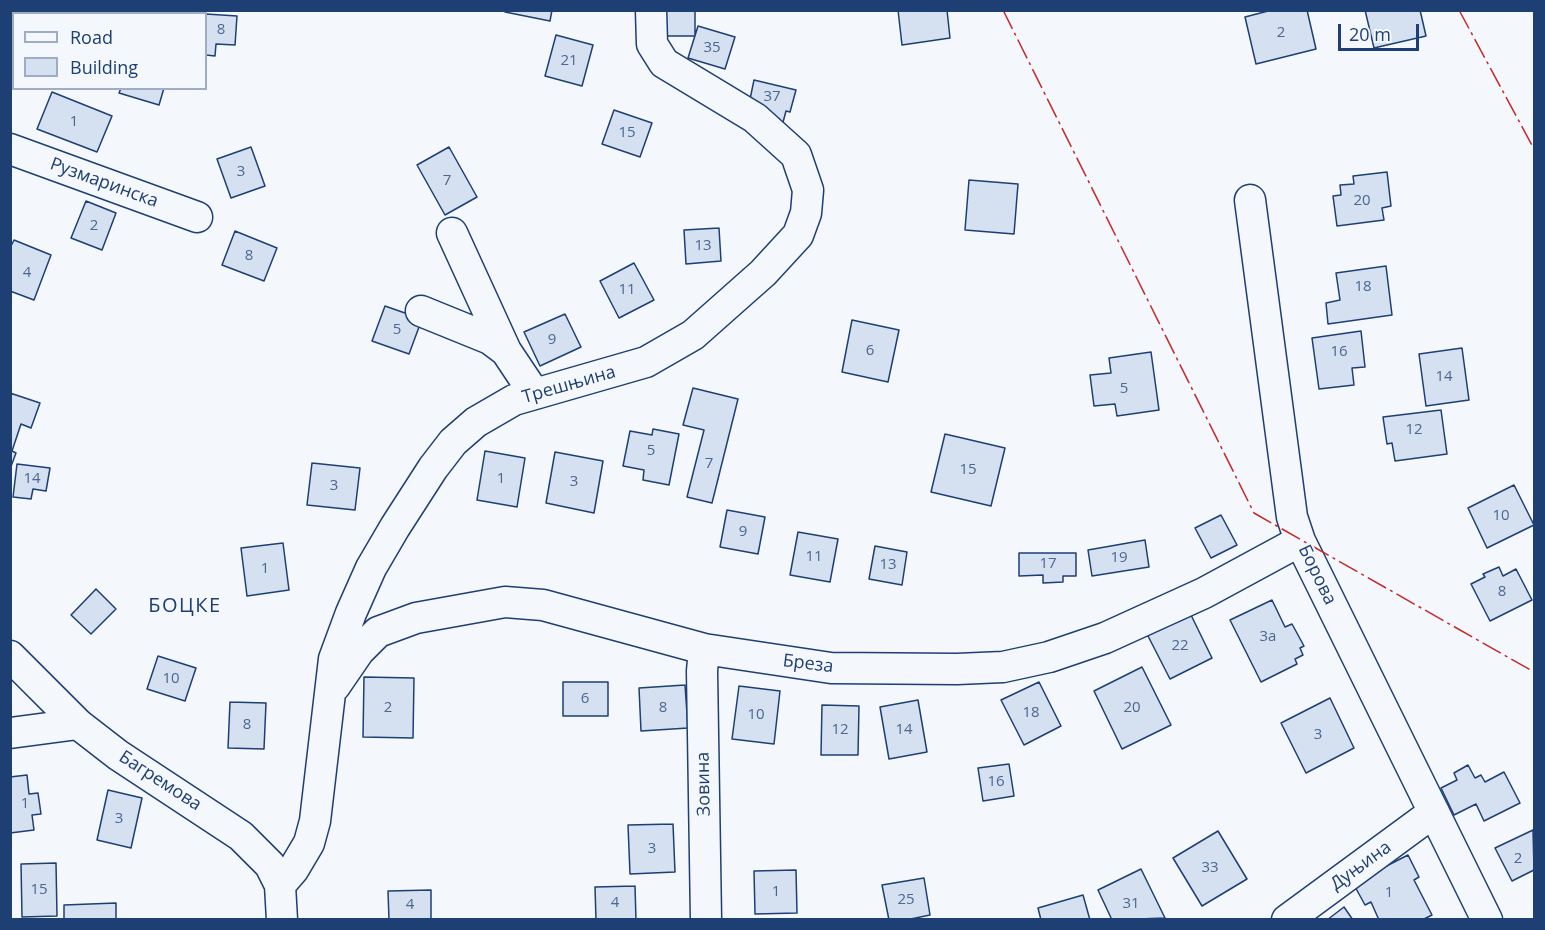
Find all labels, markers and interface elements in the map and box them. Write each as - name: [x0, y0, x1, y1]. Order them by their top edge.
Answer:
- legend: [12, 12, 207, 90]
- scale bar: [1341, 12, 1422, 50]
- house number: 8: [217, 21, 225, 39]
- text: 20 m: [1349, 22, 1391, 46]
- house number: 2: [1277, 24, 1285, 42]
- text: Road: [70, 25, 113, 49]
- house number: 35: [703, 39, 721, 57]
- house number: 21: [560, 52, 578, 70]
- text: Building: [70, 55, 138, 79]
- house number: 37: [763, 88, 781, 106]
- house number: 1: [70, 113, 78, 131]
- house number: 15: [618, 124, 636, 142]
- street label: Рузмаринска: [47, 153, 161, 213]
- house number: 3: [237, 163, 245, 181]
- house number: 7: [443, 172, 451, 190]
- house number: 20: [1353, 192, 1371, 210]
- house number: 2: [90, 217, 98, 235]
- house number: 13: [694, 237, 712, 255]
- house number: 8: [245, 247, 253, 265]
- house number: 4: [23, 264, 31, 282]
- house number: 18: [1354, 278, 1372, 296]
- house number: 11: [618, 281, 636, 299]
- house number: 5: [393, 321, 401, 339]
- house number: 9: [548, 331, 556, 349]
- house number: 6: [866, 342, 874, 360]
- house number: 16: [1330, 343, 1348, 361]
- street label: Трешњина: [520, 361, 618, 409]
- house number: 14: [1435, 368, 1453, 386]
- house number: 5: [1120, 380, 1128, 398]
- house number: 12: [1405, 421, 1423, 439]
- house number: 5: [647, 442, 655, 460]
- house number: 7: [705, 455, 713, 473]
- house number: 15: [959, 461, 977, 479]
- house number: 14: [23, 470, 41, 488]
- house number: 1: [497, 470, 505, 488]
- house number: 3: [570, 473, 578, 491]
- house number: 3: [330, 477, 338, 495]
- house number: 10: [1492, 507, 1510, 525]
- house number: 9: [739, 523, 747, 541]
- street label: Борова: [1293, 541, 1341, 609]
- house number: 11: [805, 548, 823, 566]
- house number: 19: [1110, 549, 1128, 567]
- house number: 17: [1039, 555, 1057, 573]
- house number: 13: [879, 556, 897, 574]
- house number: 1: [261, 560, 269, 578]
- house number: 8: [1498, 583, 1506, 601]
- district label: БОЦКЕ: [148, 594, 222, 618]
- house number: 3a: [1260, 628, 1276, 646]
- house number: 22: [1171, 637, 1189, 655]
- street label: Бреза: [781, 650, 835, 678]
- house number: 10: [162, 670, 180, 688]
- house number: 6: [581, 690, 589, 708]
- house number: 2: [384, 699, 392, 717]
- house number: 8: [659, 699, 667, 717]
- house number: 20: [1123, 699, 1141, 717]
- house number: 18: [1022, 704, 1040, 722]
- house number: 10: [747, 706, 765, 724]
- house number: 8: [243, 716, 251, 734]
- house number: 12: [831, 721, 849, 739]
- house number: 14: [895, 721, 913, 739]
- house number: 3: [1314, 726, 1322, 744]
- street label: Багремова: [115, 746, 205, 816]
- street label: Зовина: [693, 752, 715, 816]
- house number: 16: [987, 773, 1005, 791]
- house number: 1: [21, 795, 29, 813]
- house number: 3: [115, 810, 123, 828]
- street label: Дуњина: [1326, 837, 1396, 895]
- house number: 3: [648, 840, 656, 858]
- house number: 2: [1514, 850, 1522, 868]
- house number: 33: [1201, 859, 1219, 877]
- house number: 15: [30, 881, 48, 899]
- house number: 1: [772, 883, 780, 901]
- house number: 1: [1385, 884, 1393, 902]
- house number: 25: [897, 891, 915, 909]
- house number: 4: [611, 894, 619, 912]
- house number: 31: [1122, 895, 1140, 913]
- house number: 4: [406, 896, 414, 914]

